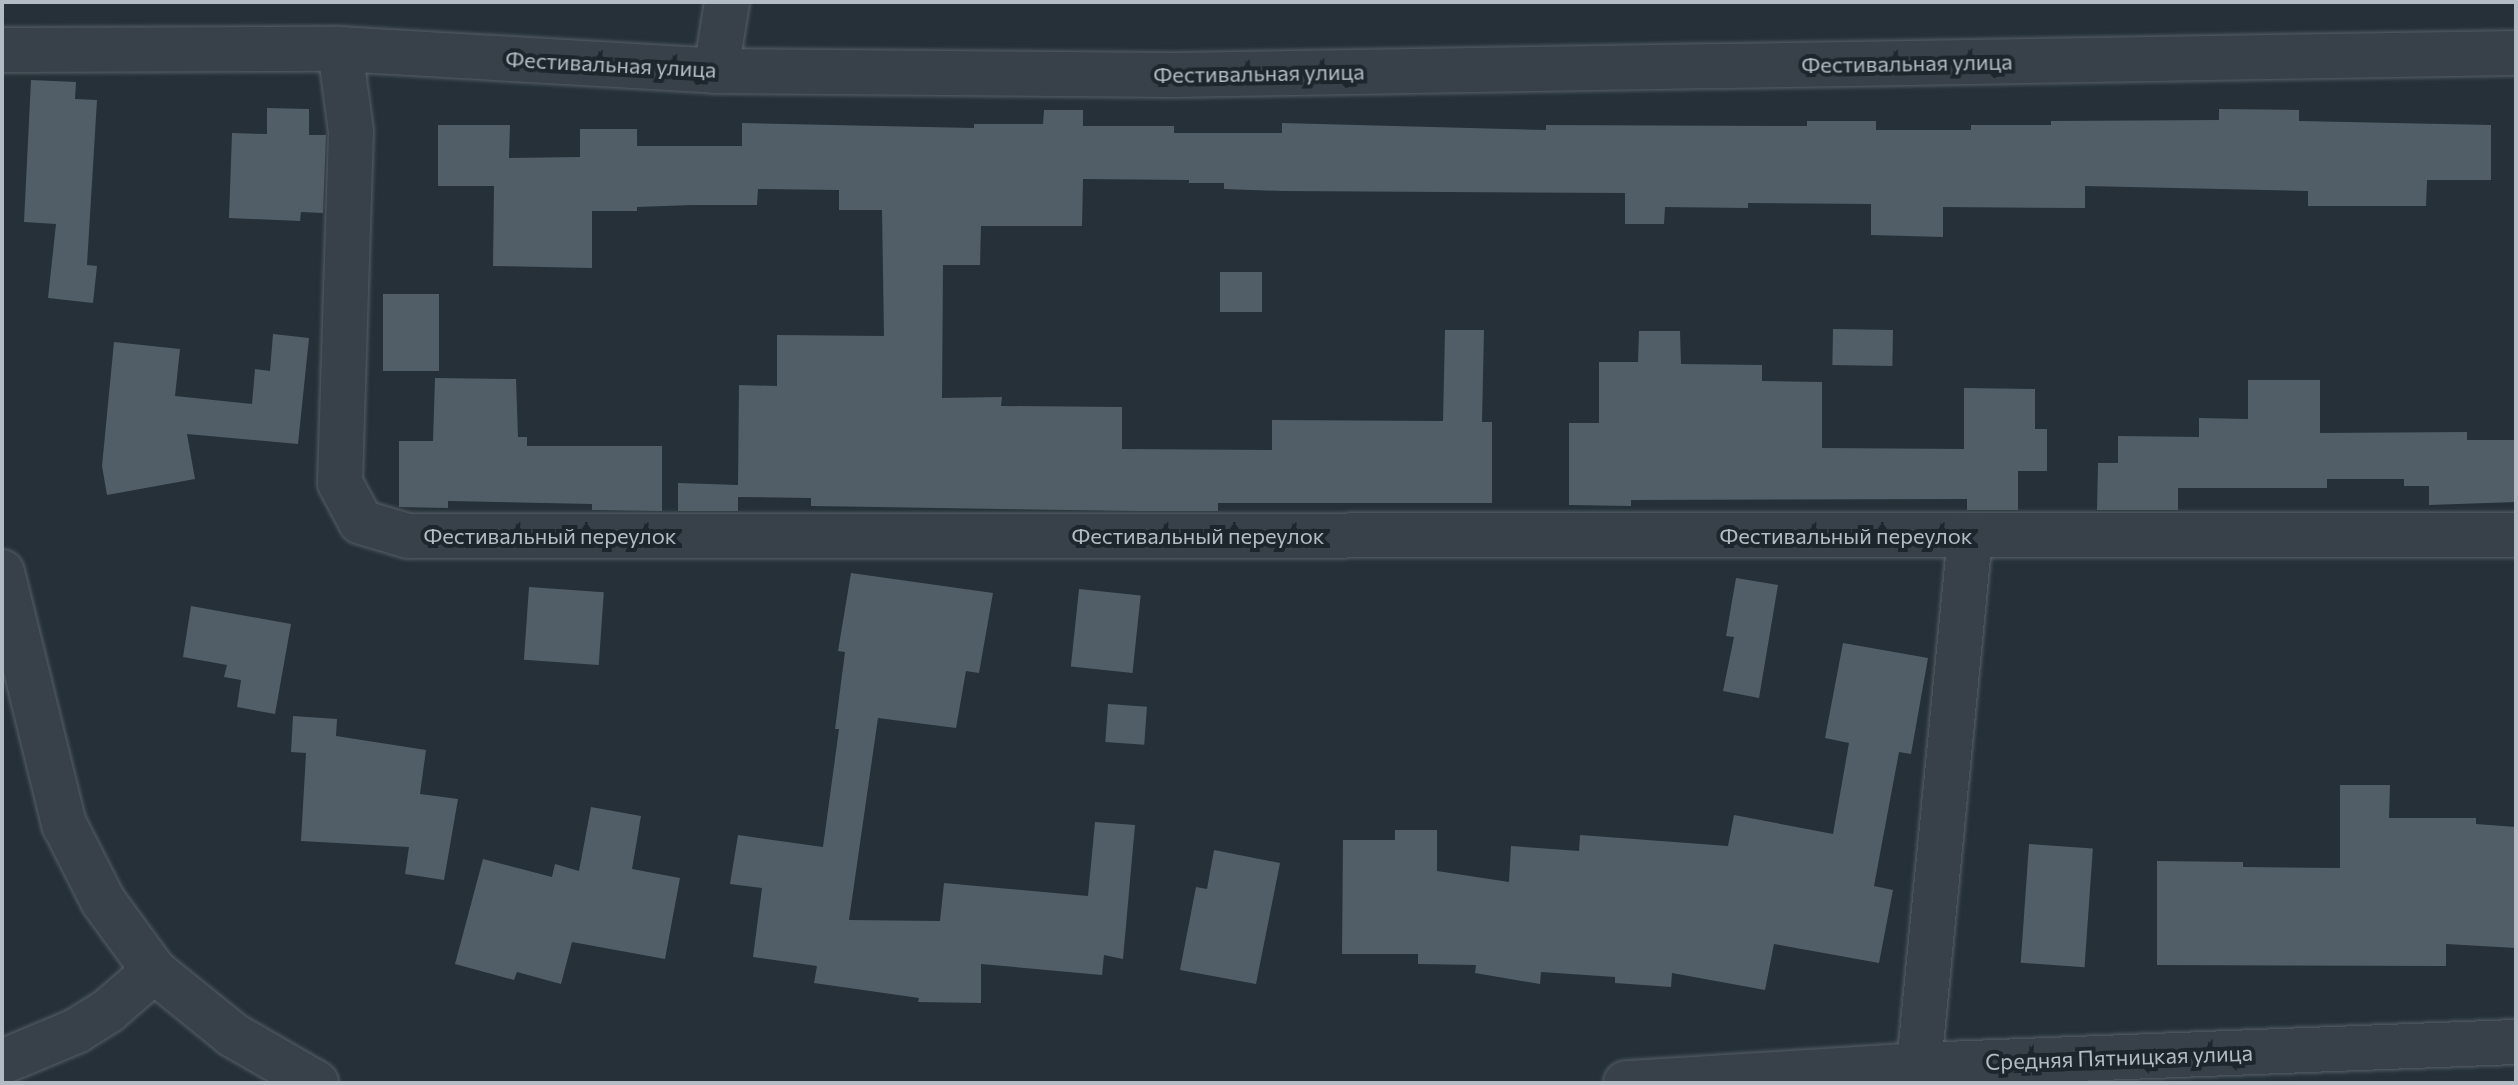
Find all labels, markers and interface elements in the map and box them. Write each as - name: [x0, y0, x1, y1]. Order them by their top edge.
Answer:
- street label: Фестивальная улица: [505, 45, 717, 83]
- street label: Фестивальная улица: [1801, 48, 2013, 78]
- street label: Фестивальная улица: [1153, 58, 1365, 88]
- street label: Фестивальный переулок: [423, 523, 677, 549]
- street label: Фестивальный переулок: [1071, 523, 1325, 549]
- street label: Фестивальный переулок: [1719, 523, 1973, 549]
- street label: Средняя Пятницкая улица: [1985, 1039, 2253, 1075]

